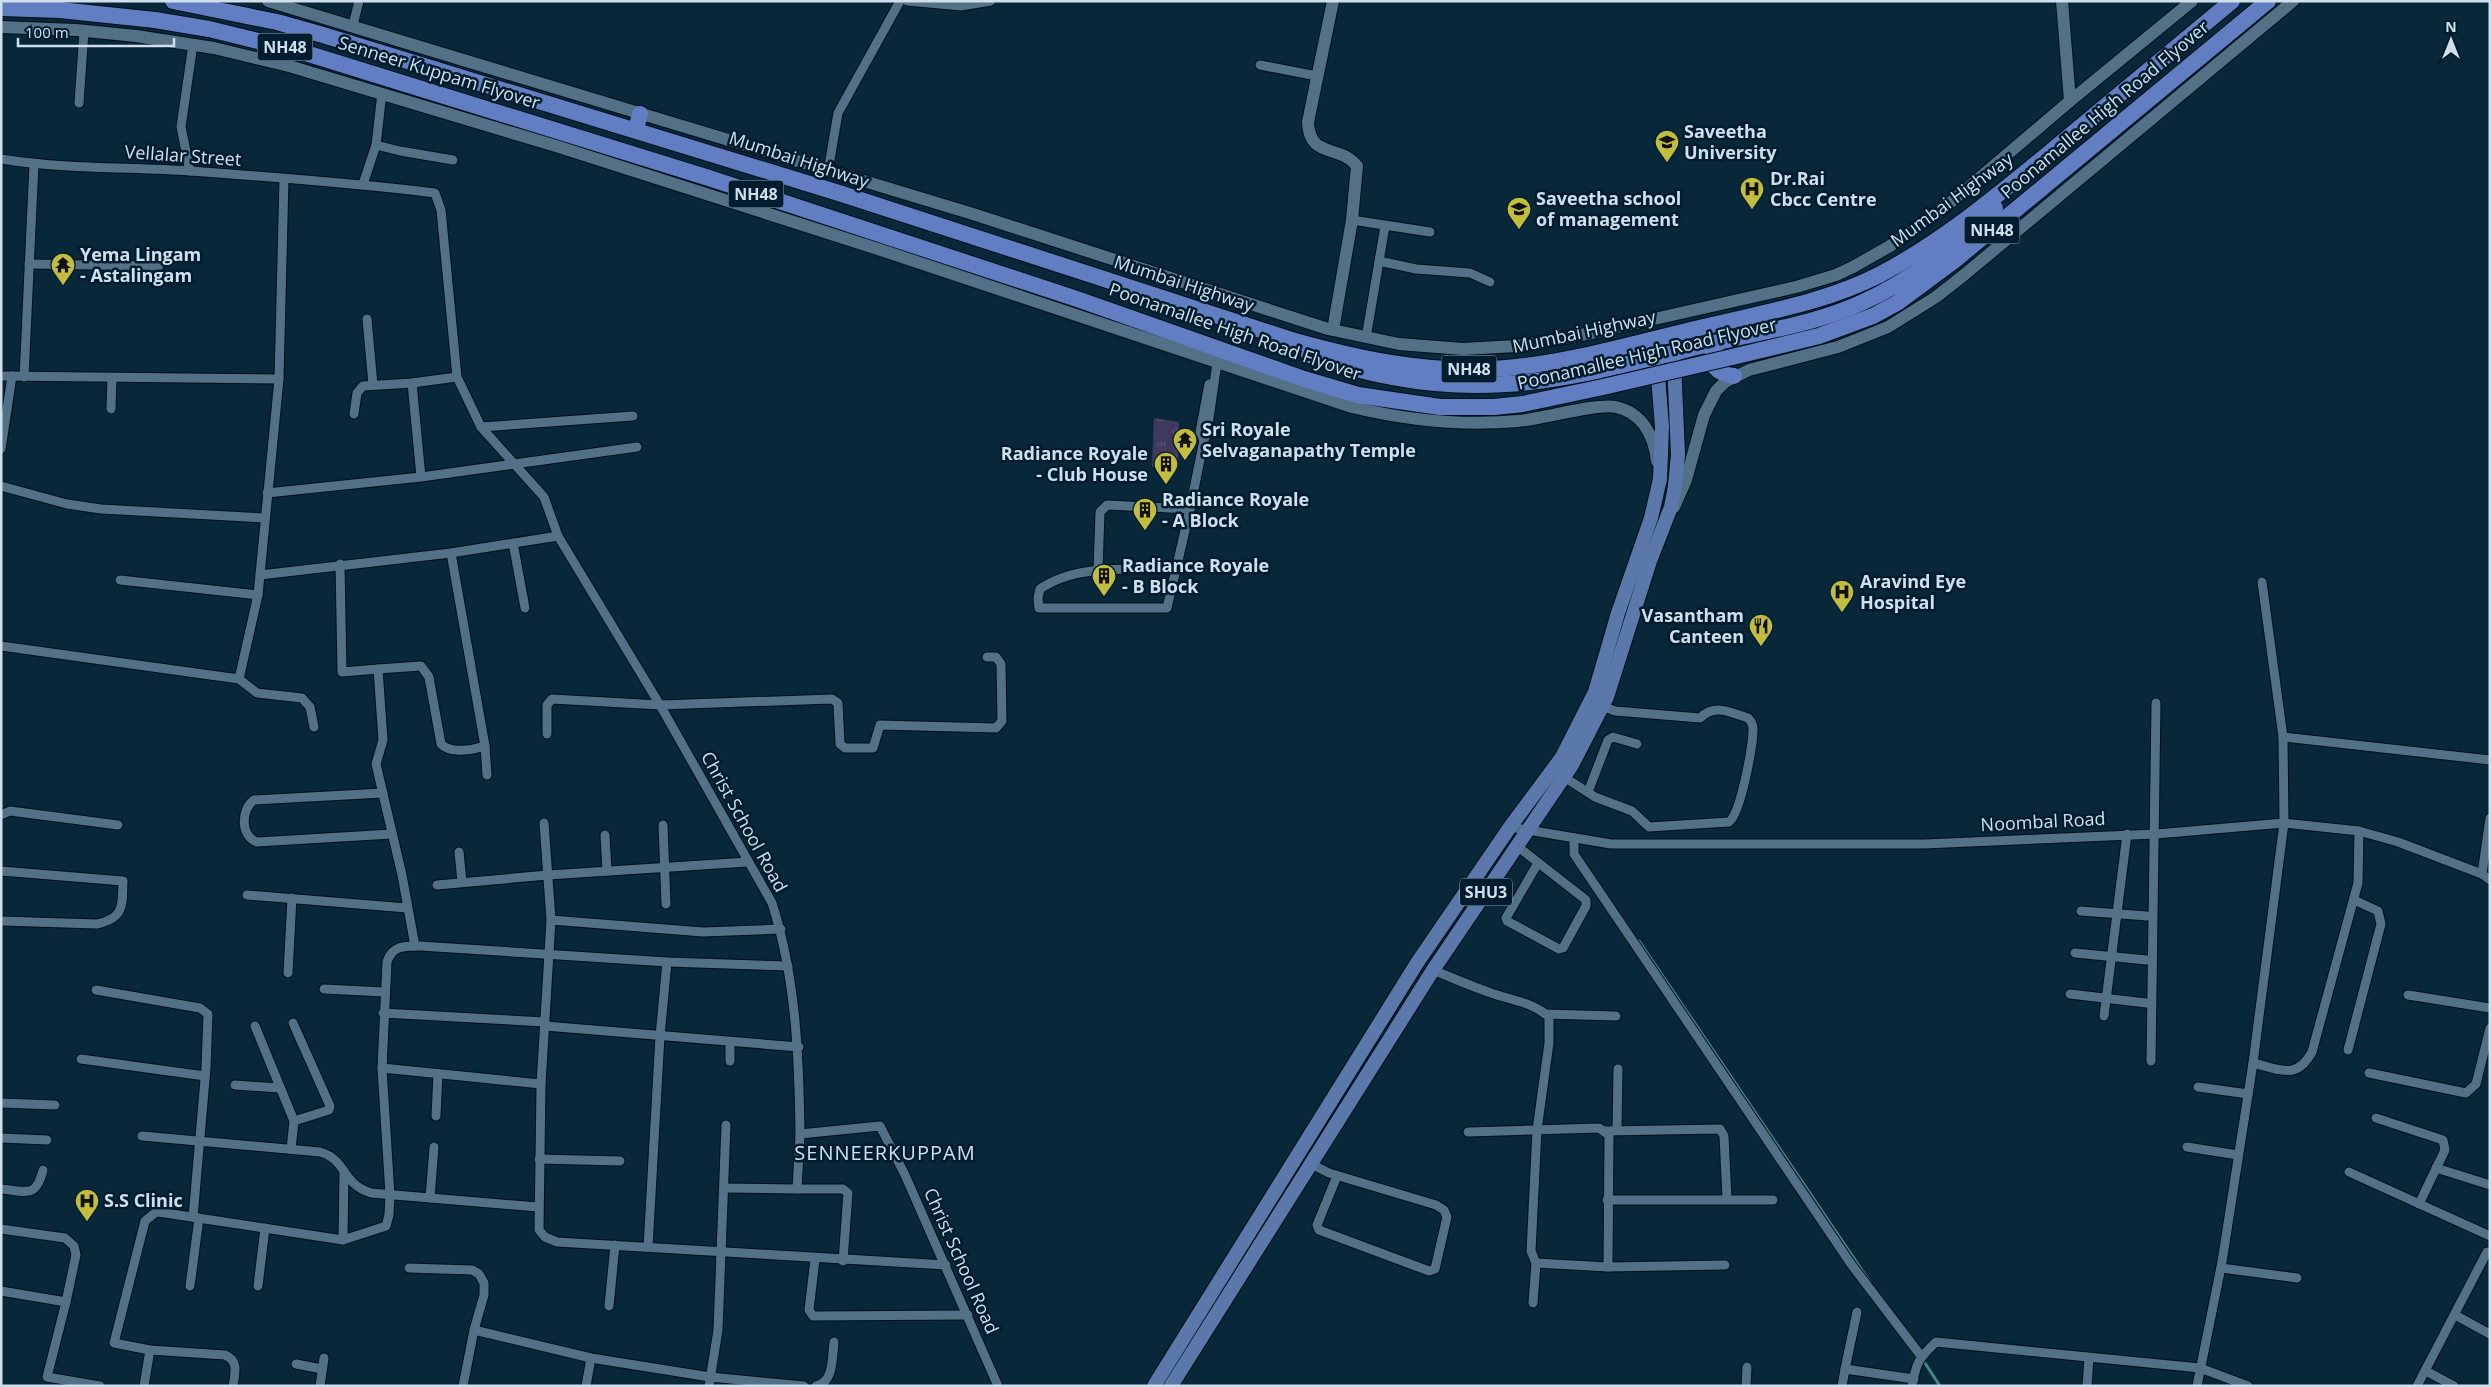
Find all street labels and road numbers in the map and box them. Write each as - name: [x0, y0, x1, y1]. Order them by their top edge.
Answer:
- street label: Poonamallee High Road Flyover: [1995, 14, 2214, 204]
- street label: Senneer Kuppam Flyover: [335, 30, 544, 114]
- road number: NH48: [258, 34, 312, 61]
- street label: Mumbai Highway: [726, 125, 873, 193]
- street label: Vellalar Street: [124, 139, 242, 171]
- street label: Mumbai Highway: [1885, 146, 2018, 252]
- road number: NH48: [728, 180, 784, 208]
- road number: NH48: [1964, 216, 2020, 244]
- street label: Mumbai Highway: [1111, 249, 1258, 317]
- street label: Poonamallee High Road Flyover: [1106, 277, 1365, 386]
- street label: Mumbai Highway: [1510, 304, 1659, 358]
- street label: Poonamallee High Road Flyover: [1515, 311, 1779, 395]
- road number: NH48: [1442, 356, 1496, 382]
- street label: Christ School Road: [696, 747, 794, 896]
- street label: Noombal Road: [1980, 806, 2106, 836]
- road number: SHU3: [1460, 879, 1512, 906]
- street label: Christ School Road: [919, 1184, 1005, 1337]

